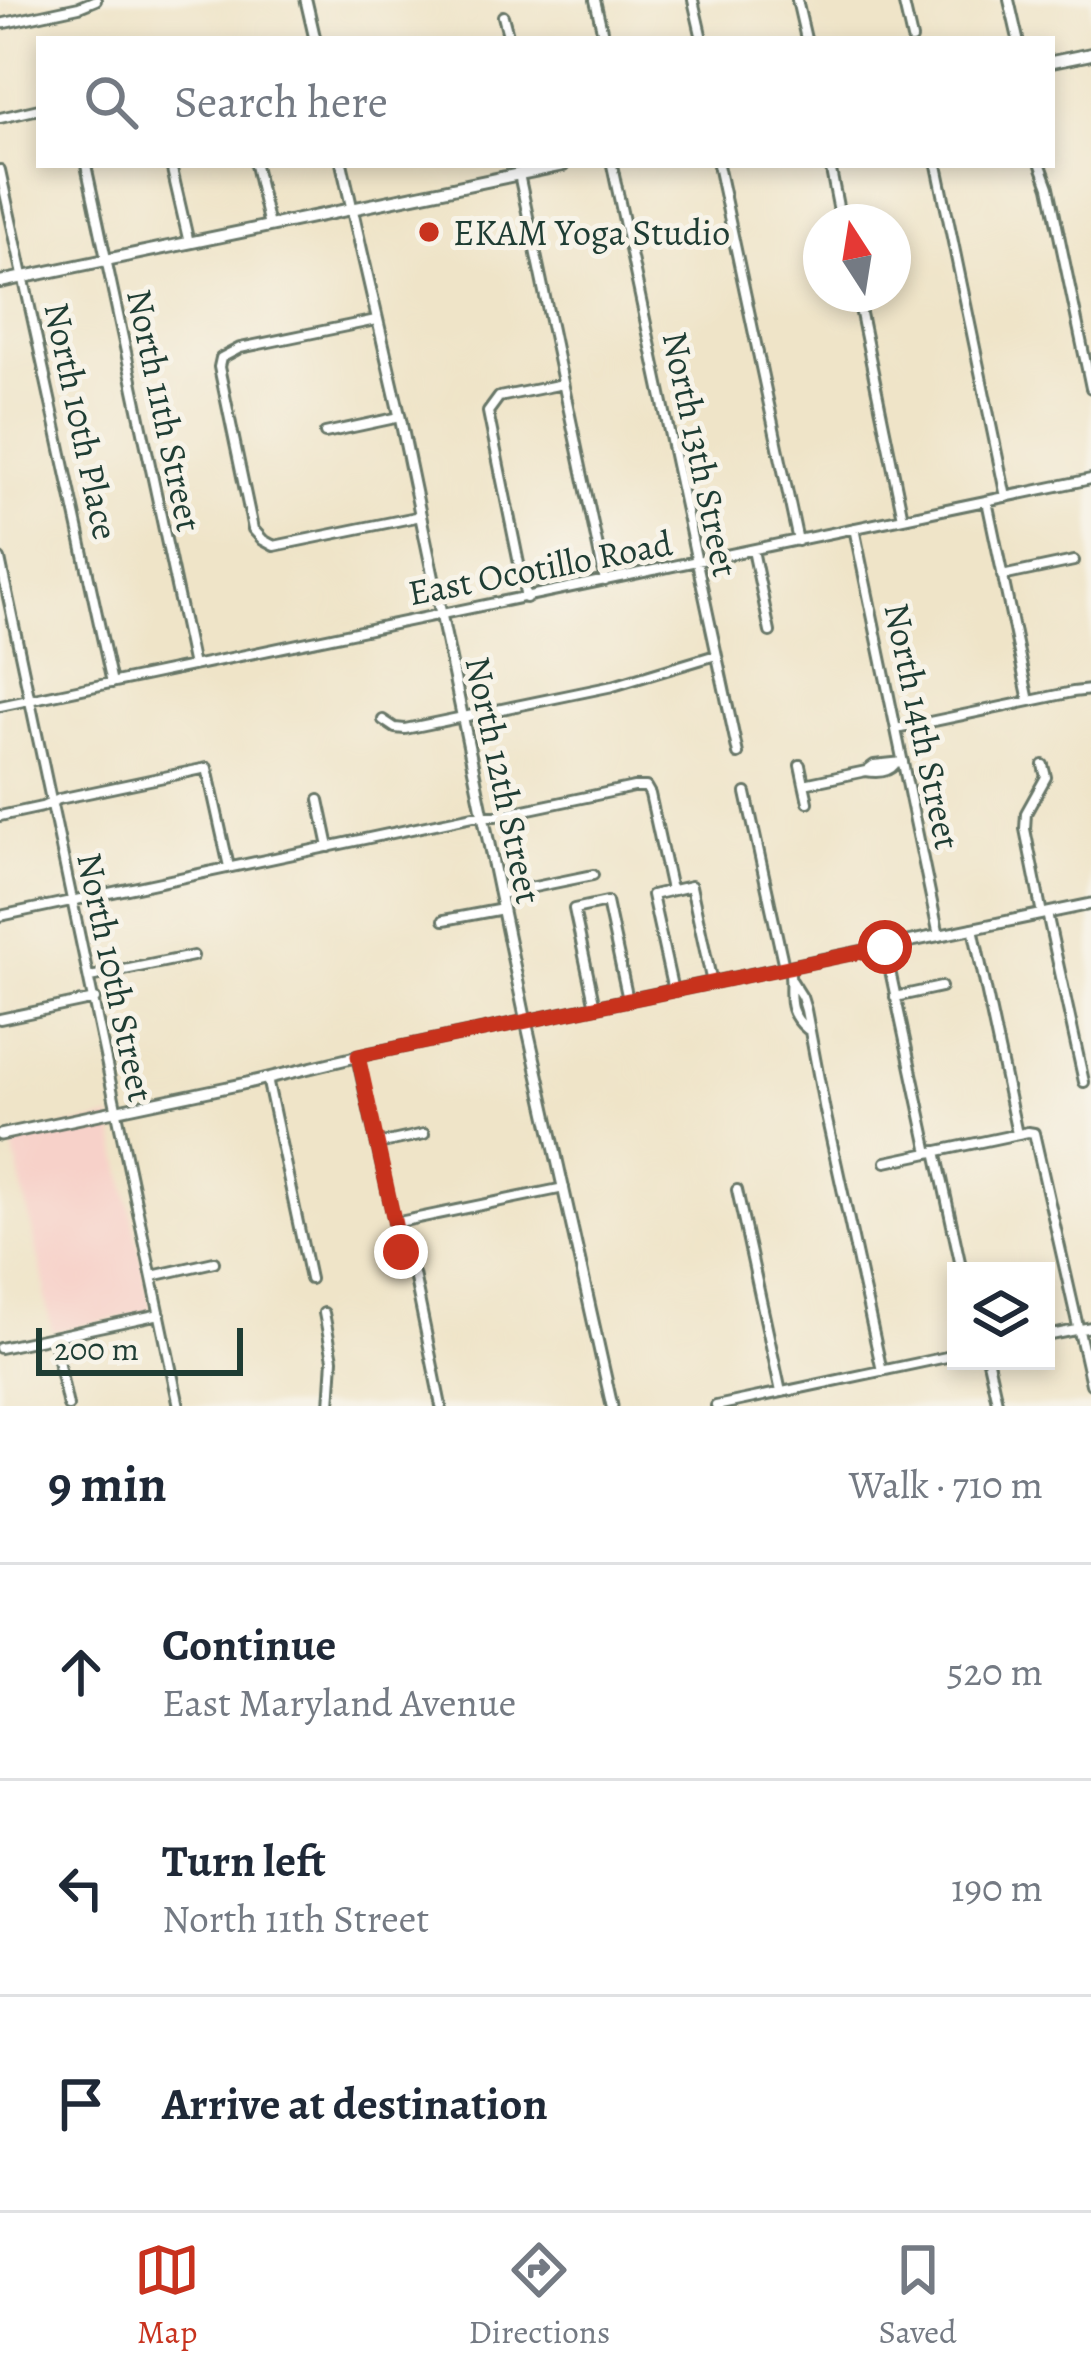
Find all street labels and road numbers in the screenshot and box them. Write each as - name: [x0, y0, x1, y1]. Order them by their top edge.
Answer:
- street label: North 11th Street: [115, 284, 214, 536]
- street label: North 10th Place: [32, 298, 131, 544]
- street label: North 13th Street: [651, 327, 750, 581]
- street label: East Ocotillo Road: [404, 518, 677, 617]
- street label: North 14th Street: [873, 598, 973, 854]
- street label: North 12th Street: [453, 652, 554, 908]
- street label: North 10th Street: [65, 848, 166, 1106]

